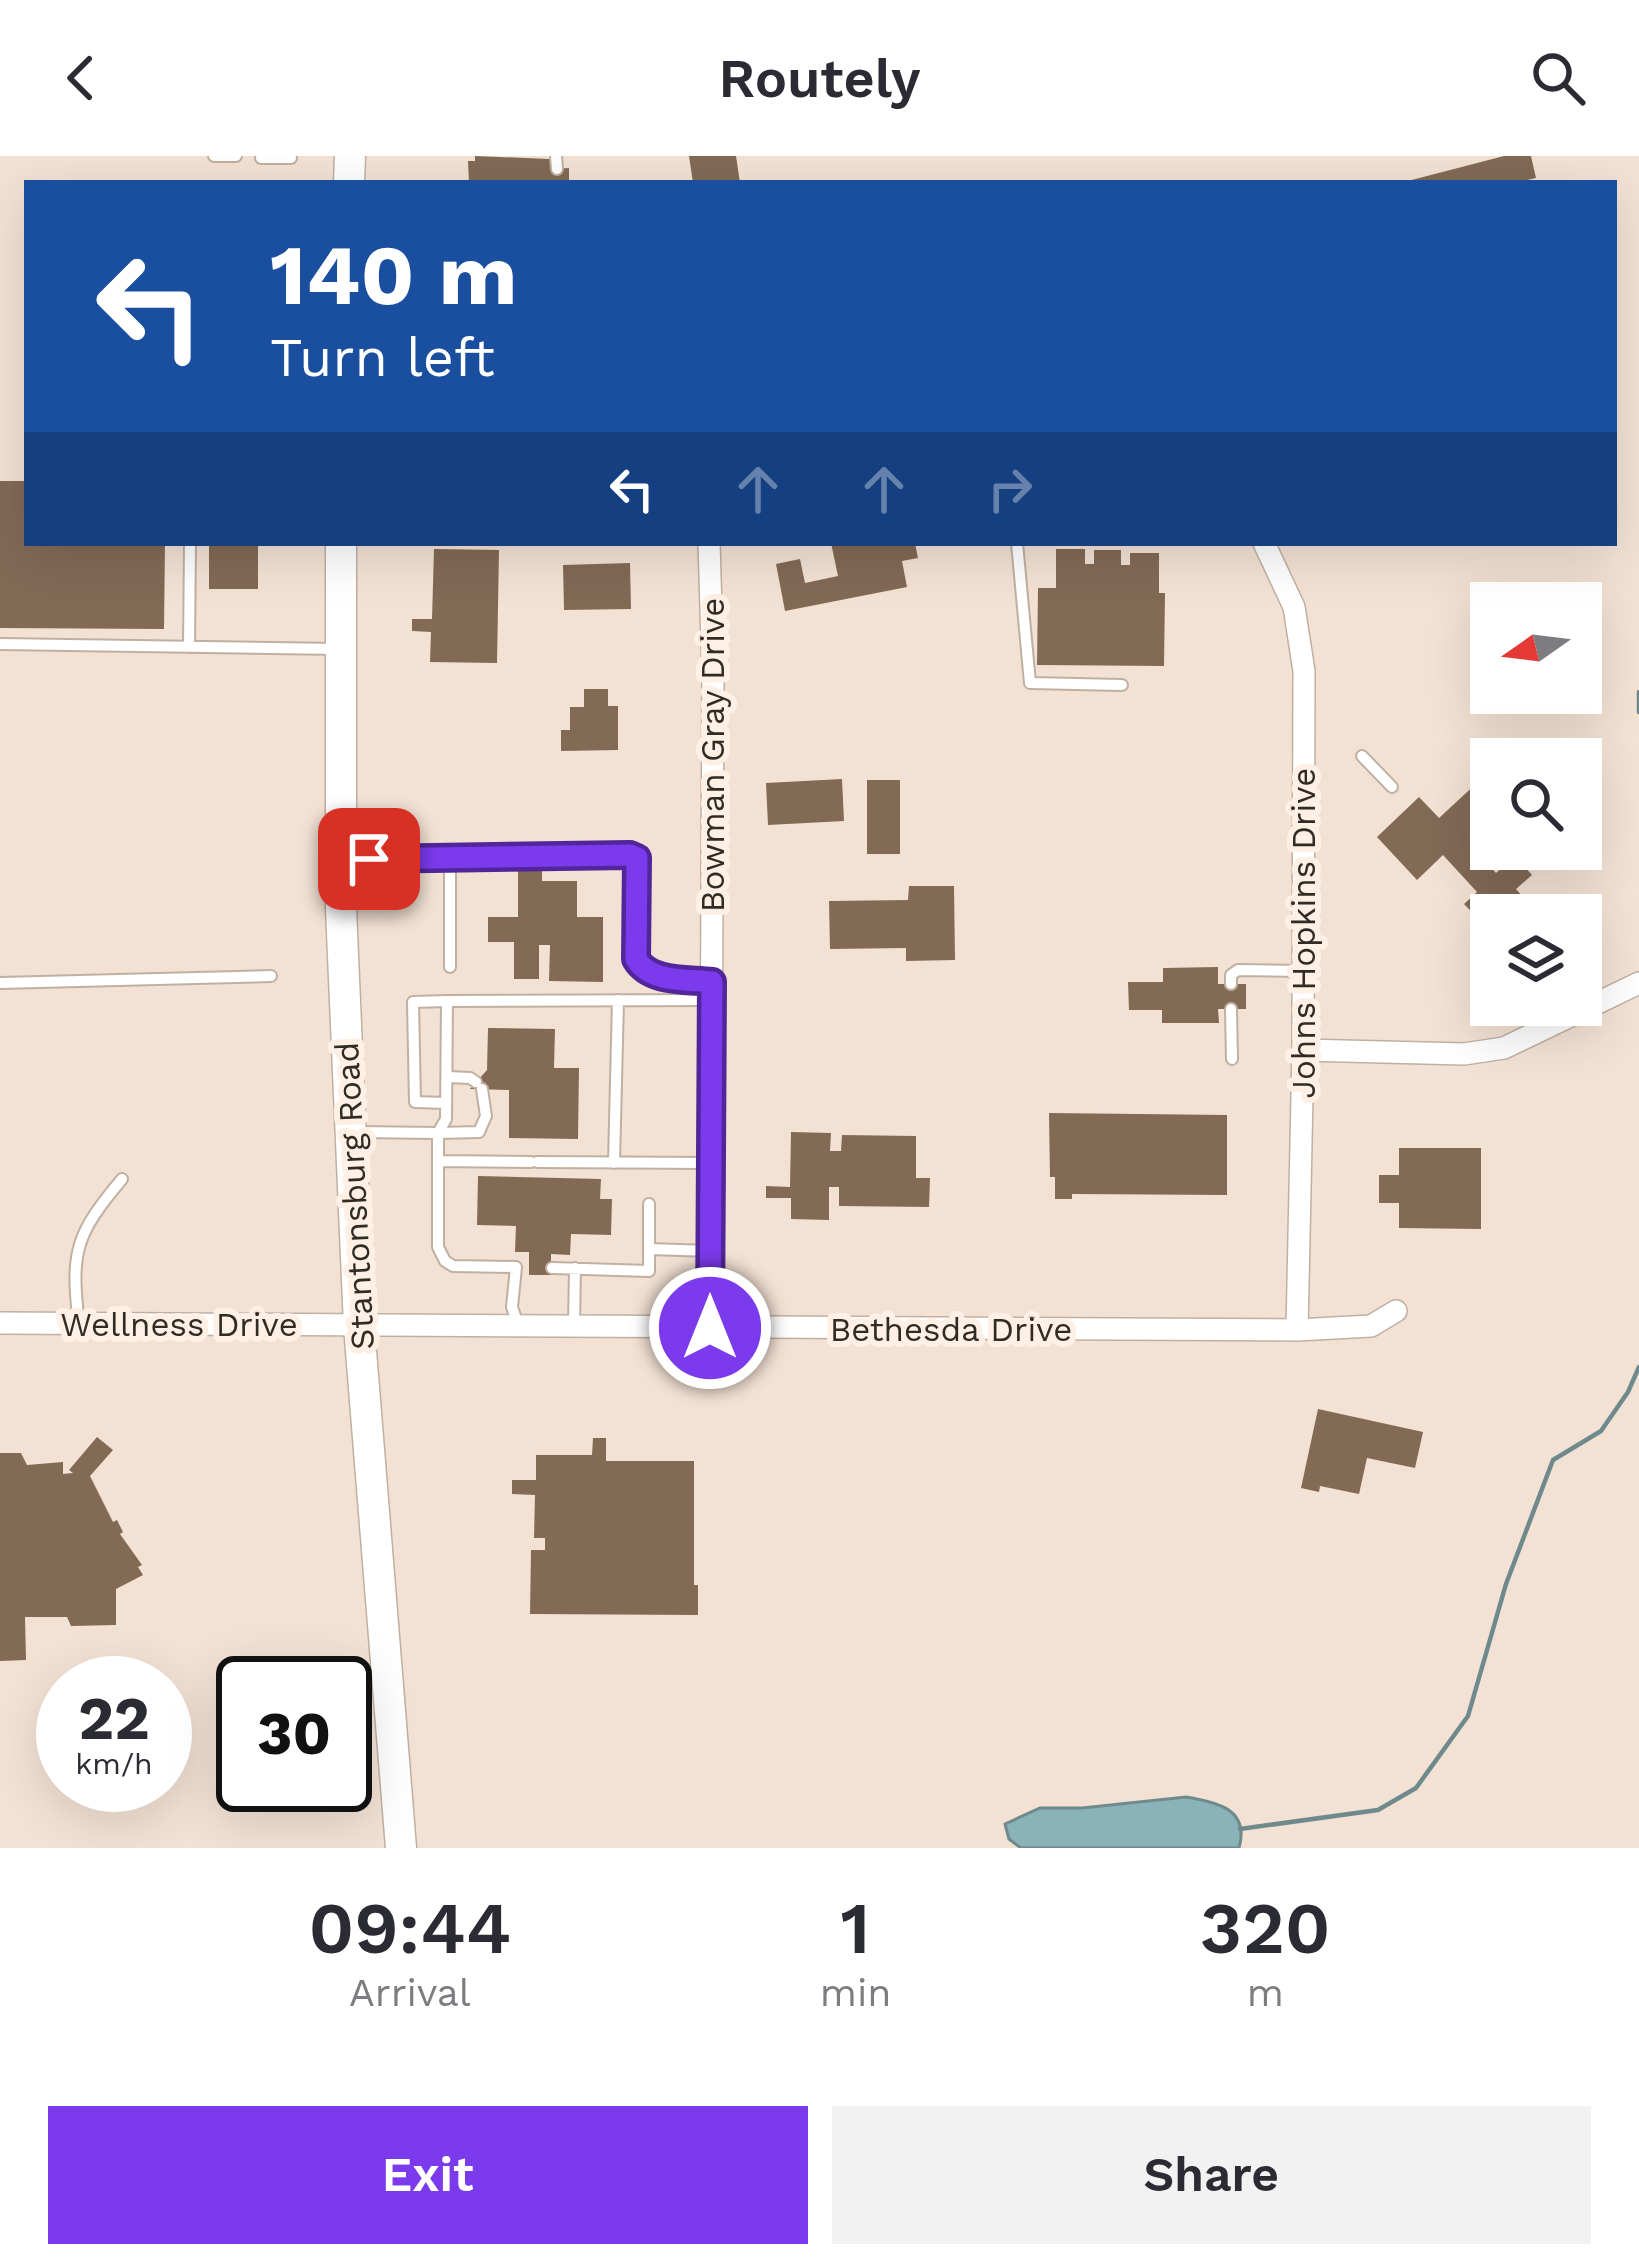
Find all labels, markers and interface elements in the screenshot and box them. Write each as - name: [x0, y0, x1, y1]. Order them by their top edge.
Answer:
- icon: back: [48, 45, 114, 111]
- icon: search: [1525, 45, 1591, 111]
- text: Routely: [718, 47, 921, 110]
- text: 140 m: [270, 226, 518, 324]
- icon: left: [72, 228, 228, 384]
- text: Turn left: [270, 326, 495, 389]
- icon: left: [599, 456, 665, 522]
- icon: ahead: [725, 456, 791, 522]
- icon: ahead: [851, 456, 917, 522]
- icon: right: [977, 456, 1043, 522]
- north arrow: [1470, 582, 1602, 714]
- map controls: [1470, 582, 1602, 1026]
- street label: Bowman Gray Drive: [693, 598, 732, 912]
- button: search: [1470, 738, 1602, 870]
- street label: Johns Hopkins Drive: [1284, 768, 1323, 1098]
- pin: [318, 808, 420, 910]
- icon: arrive: [336, 826, 402, 892]
- button: layers: [1470, 894, 1602, 1026]
- street label: Stantonsburg Road: [327, 1041, 382, 1351]
- position arrow: [647, 1265, 773, 1391]
- street label: Wellness Drive: [60, 1305, 298, 1344]
- street label: Bethesda Drive: [830, 1310, 1072, 1349]
- speed limit sign: 30: [216, 1656, 372, 1812]
- text: 22: [78, 1683, 150, 1754]
- text: km/h: [75, 1746, 153, 1781]
- text: 09:44: [308, 1886, 511, 1970]
- text: 1: [841, 1886, 871, 1970]
- text: 320: [1200, 1886, 1331, 1970]
- text: Arrival: [349, 1970, 471, 2015]
- text: min: [820, 1970, 891, 2015]
- text: m: [1247, 1970, 1284, 2015]
- button: Exit: [48, 2106, 808, 2244]
- button: Share: [832, 2106, 1591, 2244]

